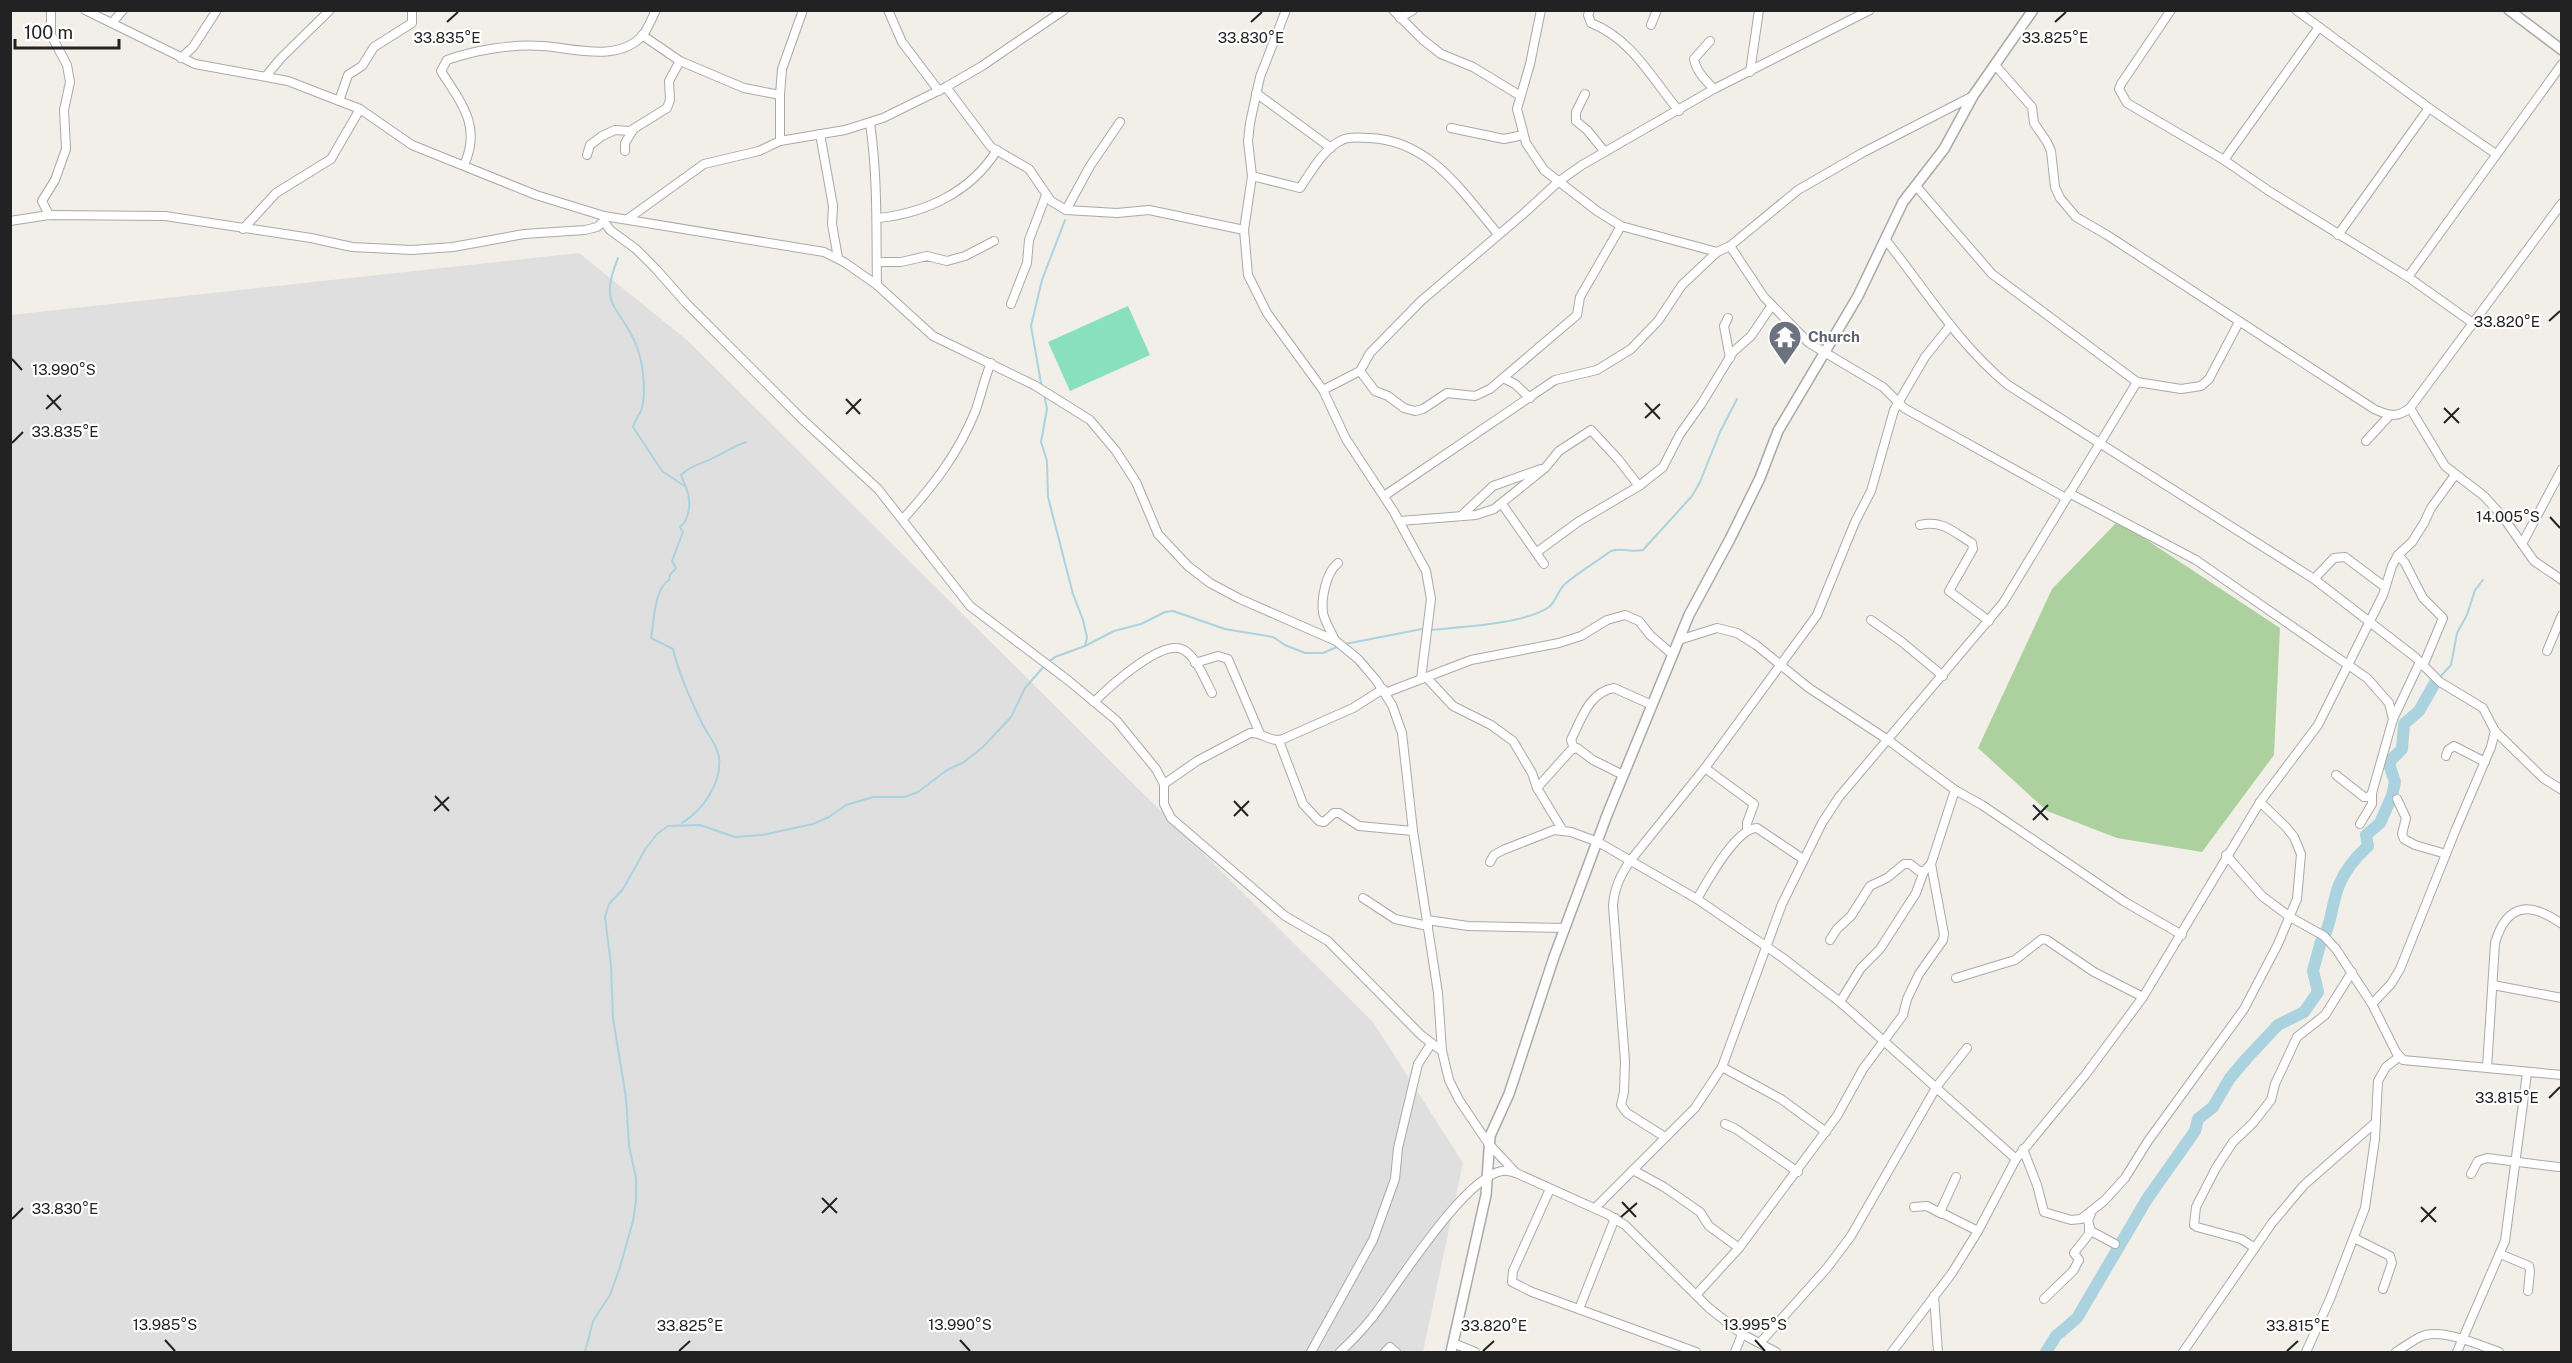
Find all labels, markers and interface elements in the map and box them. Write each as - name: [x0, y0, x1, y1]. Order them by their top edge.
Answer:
- scale bar: [15, 12, 118, 50]
- text: 100 m: [24, 22, 73, 43]
- text: 33.835°E: [413, 29, 481, 46]
- text: 33.830°E: [1218, 29, 1284, 46]
- text: 33.825°E: [2022, 29, 2088, 46]
- text: 33.820°E: [2474, 313, 2540, 330]
- temple icon: Church: [1767, 319, 1803, 366]
- place label: Church: [1808, 328, 1860, 345]
- text: 13.990°S: [32, 361, 96, 378]
- text: 33.835°E: [31, 423, 99, 440]
- text: 14.005°S: [2476, 508, 2540, 525]
- text: 33.815°E: [2475, 1089, 2539, 1106]
- text: 33.830°E: [32, 1200, 98, 1217]
- text: 13.985°S: [133, 1316, 197, 1333]
- text: 13.990°S: [928, 1316, 992, 1333]
- text: 13.995°S: [1723, 1316, 1787, 1333]
- text: 33.825°E: [657, 1317, 723, 1334]
- text: 33.820°E: [1461, 1317, 1527, 1334]
- text: 33.815°E: [2266, 1317, 2330, 1334]

